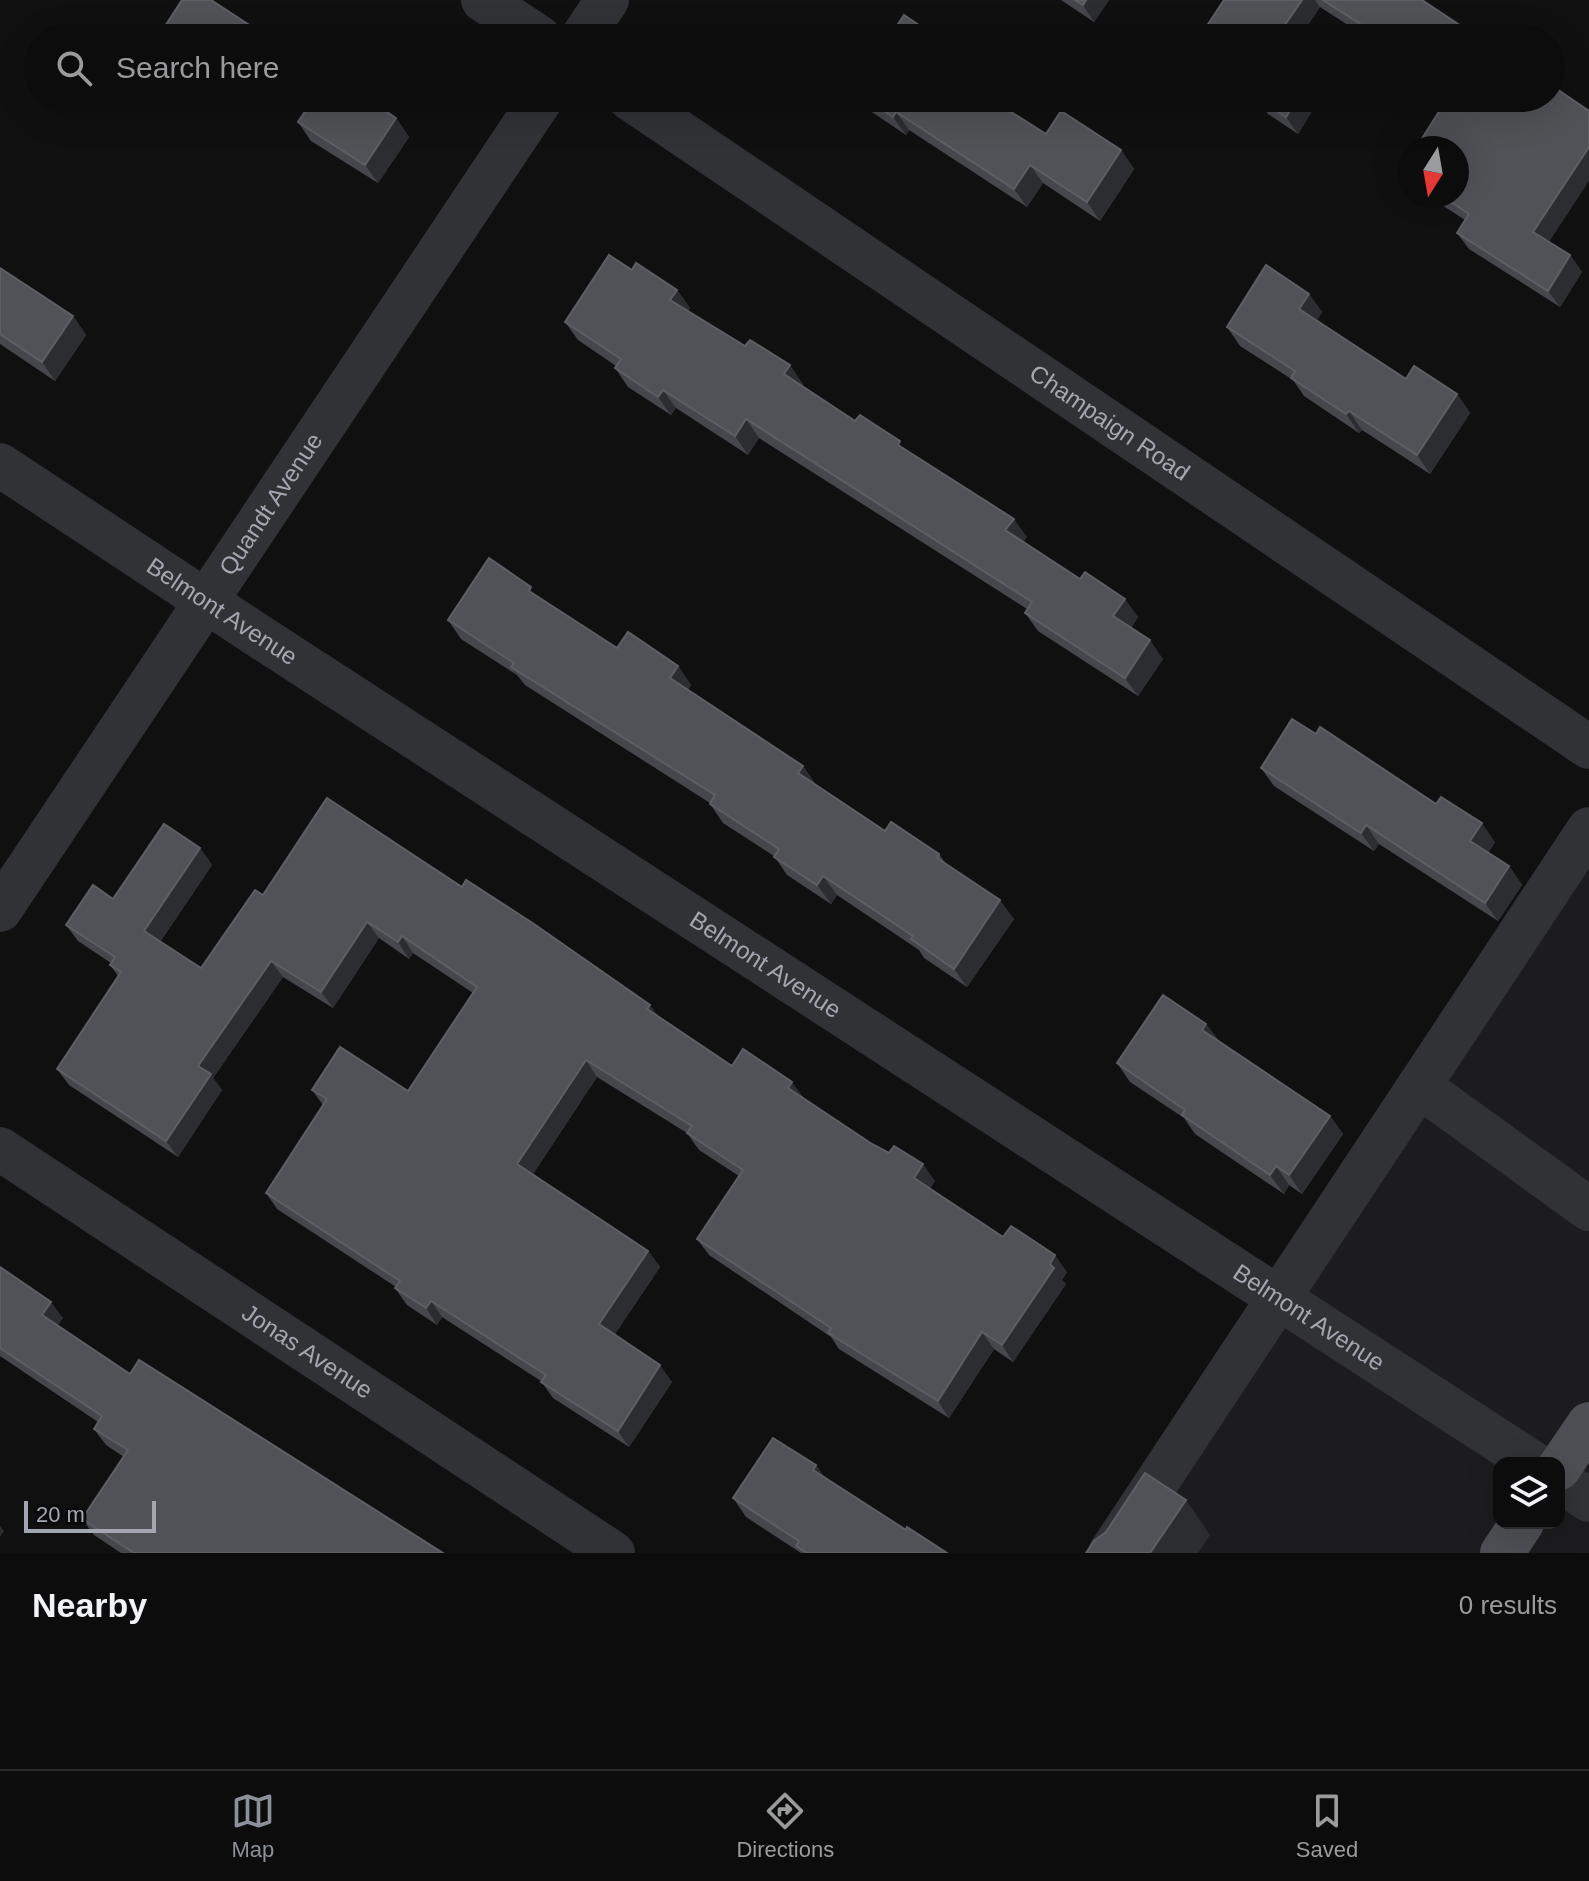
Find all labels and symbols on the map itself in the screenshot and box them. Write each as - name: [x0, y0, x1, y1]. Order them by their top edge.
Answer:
- north arrow: [1397, 136, 1469, 208]
- street label: Champaign Road: [1025, 359, 1195, 486]
- street label: Quandt Avenue: [213, 428, 328, 580]
- street label: Belmont Avenue: [142, 552, 303, 670]
- street label: Belmont Avenue: [685, 905, 846, 1023]
- street label: Belmont Avenue: [1229, 1258, 1390, 1376]
- street label: Jonas Avenue: [237, 1298, 378, 1404]
- scale bar: [24, 1497, 156, 1533]

